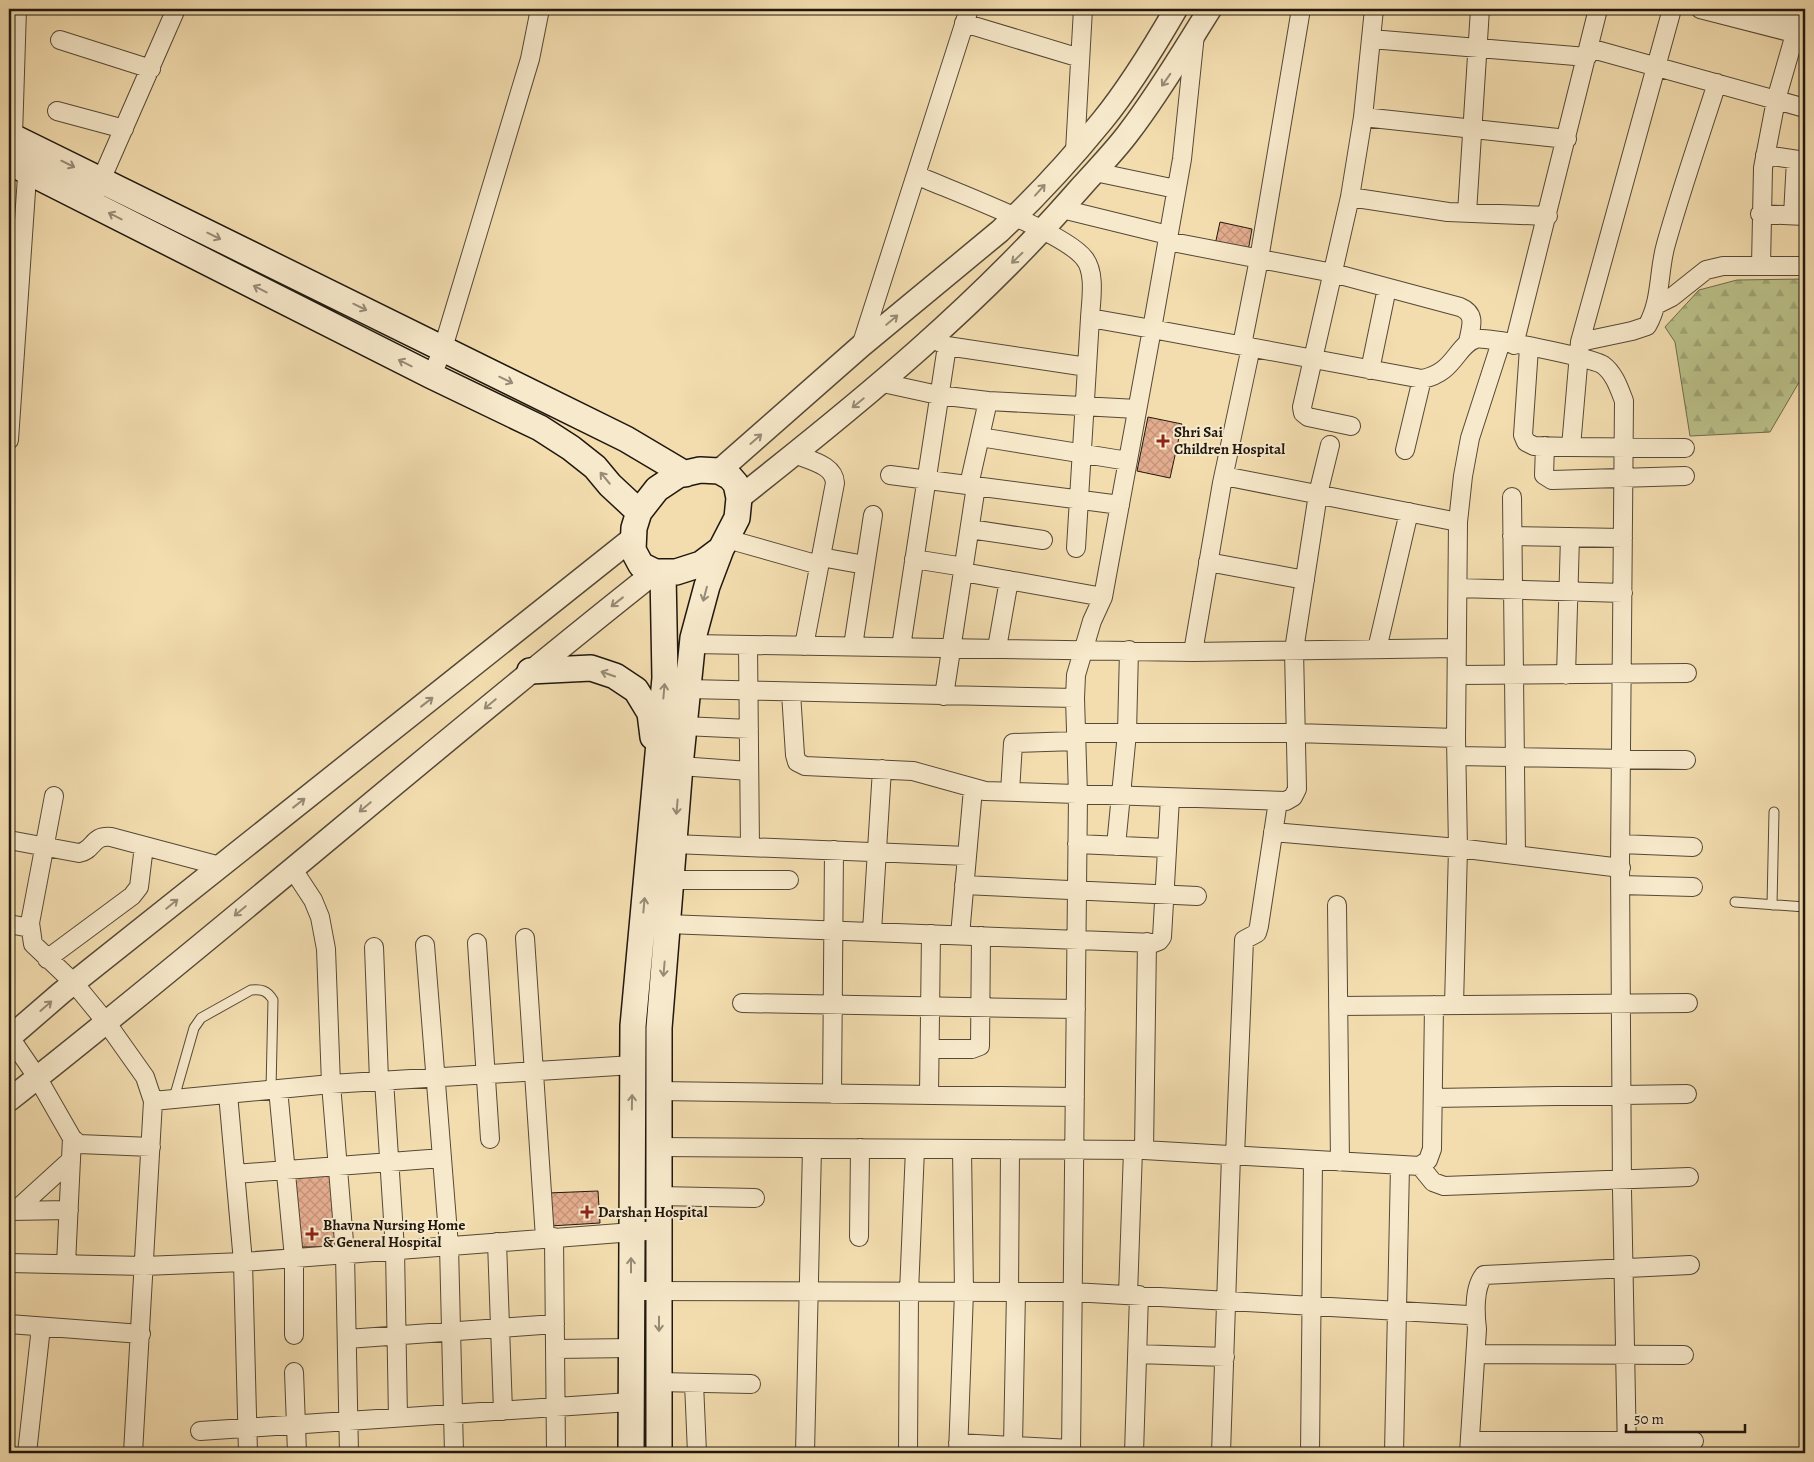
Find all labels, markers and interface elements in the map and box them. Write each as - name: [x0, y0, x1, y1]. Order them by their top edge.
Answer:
- one-way arrow: [1160, 73, 1171, 87]
- one-way arrow: [61, 159, 76, 169]
- one-way arrow: [1034, 183, 1046, 196]
- one-way arrow: [108, 211, 123, 220]
- one-way arrow: [206, 231, 221, 241]
- one-way arrow: [1010, 252, 1023, 264]
- one-way arrow: [253, 284, 268, 293]
- one-way arrow: [352, 303, 367, 313]
- one-way arrow: [885, 315, 898, 326]
- one-way arrow: [398, 358, 413, 367]
- one-way arrow: [498, 375, 513, 385]
- one-way arrow: [852, 397, 865, 408]
- place label: Shri Sai Children Hospital: [1174, 422, 1285, 459]
- one-way arrow: [749, 433, 762, 444]
- marker: Shri Sai Children Hospital: [1156, 434, 1170, 448]
- one-way arrow: [599, 472, 610, 485]
- one-way arrow: [699, 586, 709, 602]
- one-way arrow: [610, 597, 624, 607]
- one-way arrow: [601, 669, 616, 678]
- one-way arrow: [659, 683, 668, 699]
- one-way arrow: [420, 697, 433, 708]
- one-way arrow: [484, 698, 497, 709]
- one-way arrow: [293, 798, 306, 809]
- one-way arrow: [672, 799, 682, 815]
- one-way arrow: [359, 802, 372, 813]
- one-way arrow: [639, 897, 649, 913]
- one-way arrow: [165, 899, 178, 910]
- one-way arrow: [234, 905, 247, 916]
- one-way arrow: [659, 961, 668, 977]
- one-way arrow: [39, 1000, 52, 1012]
- one-way arrow: [627, 1094, 637, 1110]
- place label: Darshan Hospital: [598, 1202, 708, 1222]
- marker: Darshan Hospital: [580, 1205, 594, 1219]
- place label: Bhavna Nursing Home & General Hospital: [323, 1215, 465, 1252]
- marker: Bhavna Nursing Home & General Hospital: [305, 1227, 319, 1241]
- one-way arrow: [626, 1257, 636, 1273]
- one-way arrow: [654, 1316, 664, 1332]
- scale bar: [1626, 1402, 1745, 1434]
- text: 50 m: [1634, 1409, 1664, 1429]

